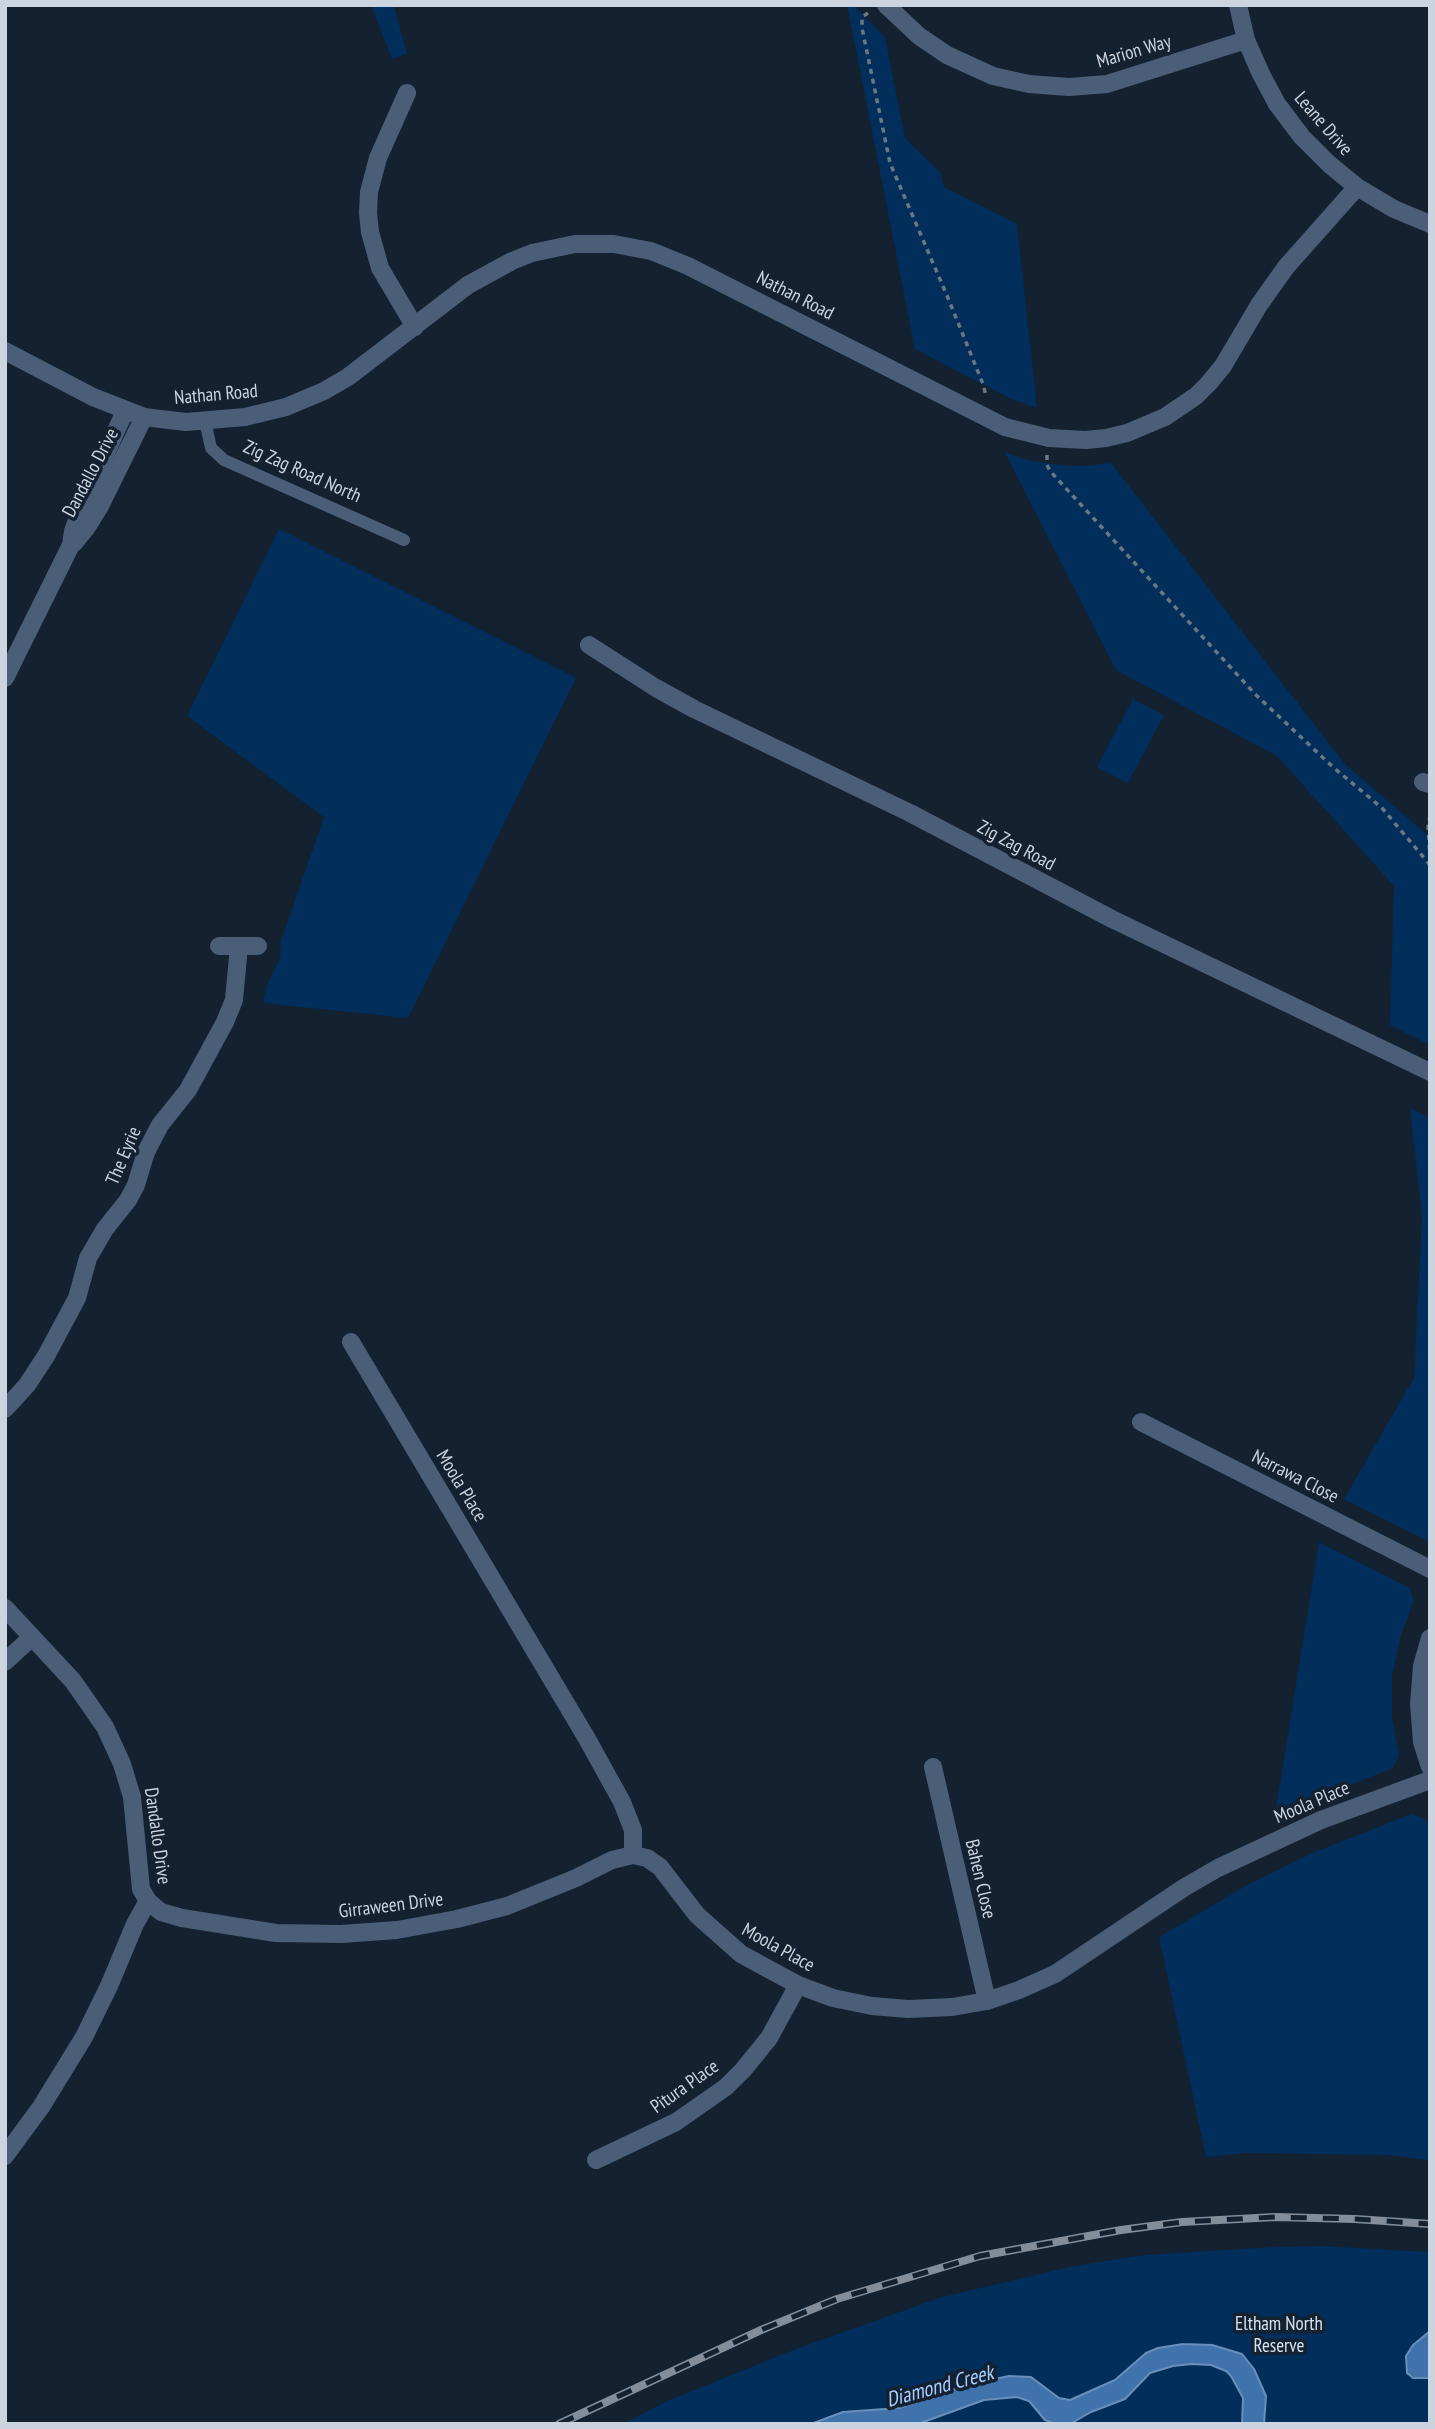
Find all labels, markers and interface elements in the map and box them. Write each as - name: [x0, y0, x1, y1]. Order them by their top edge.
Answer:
- street label: Marion Way: [1094, 31, 1174, 73]
- street label: Leane Drive: [1289, 87, 1357, 161]
- street label: Nathan Road: [752, 267, 838, 325]
- street label: Nathan Road: [173, 380, 259, 410]
- street label: Dandallo Drive: [58, 425, 124, 521]
- street label: Zig Zag Road North: [239, 436, 365, 508]
- street label: Zig Zag Road: [973, 816, 1059, 876]
- street label: The Eyrie: [102, 1123, 146, 1189]
- street label: Narrawa Close: [1248, 1445, 1342, 1509]
- street label: Moola Place: [431, 1446, 491, 1526]
- street label: Moola Place: [1271, 1777, 1353, 1829]
- street label: Dandallo Drive: [139, 1786, 175, 1886]
- street label: Bahen Close: [960, 1837, 1000, 1921]
- street label: Girraween Drive: [338, 1888, 444, 1924]
- street label: Moola Place: [738, 1919, 818, 1977]
- street label: Pitura Place: [647, 2055, 723, 2119]
- park label: Eltham North Reserve: [1235, 2314, 1323, 2358]
- water label: Diamond Creek: [884, 2361, 996, 2413]

